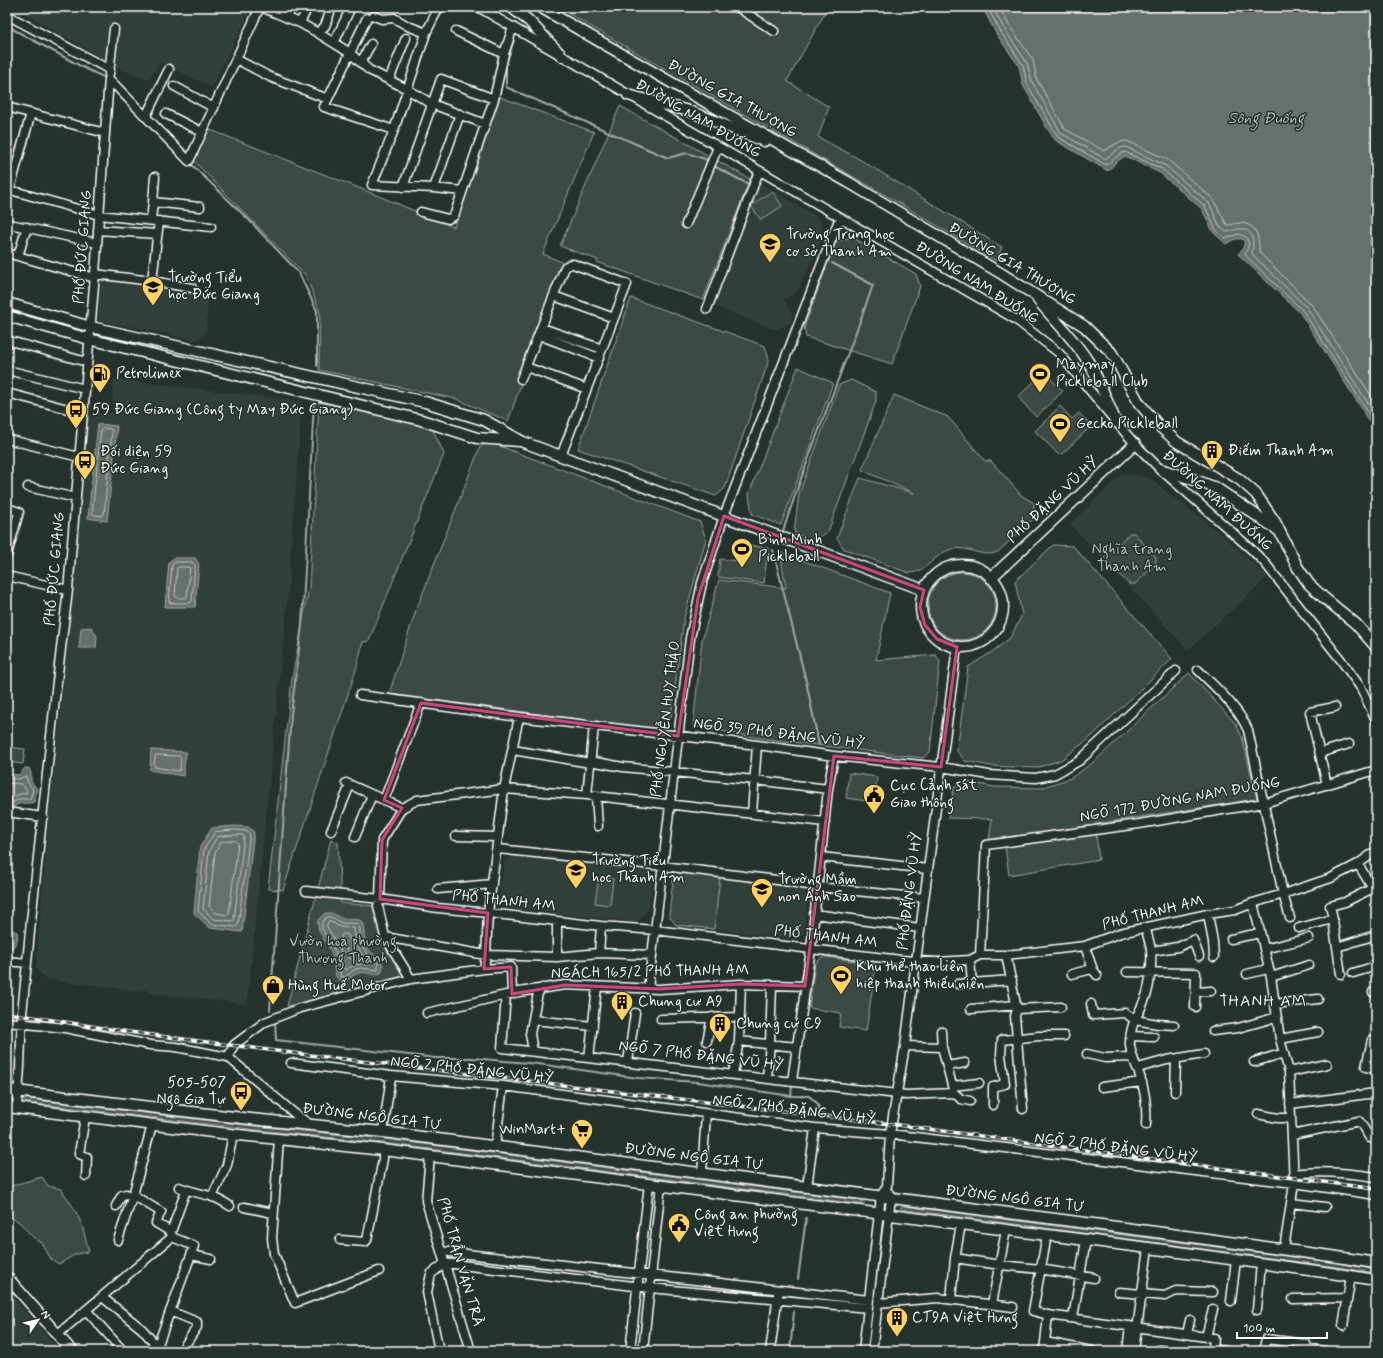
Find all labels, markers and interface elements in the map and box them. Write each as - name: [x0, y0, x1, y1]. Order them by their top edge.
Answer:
- street label: ĐƯỜNG GIA THƯỢNG: [664, 55, 800, 143]
- street label: ĐƯỜNG NAM ĐUỐNG: [632, 75, 764, 163]
- water label: Sông Đuống: [1228, 108, 1306, 131]
- street label: PHỐ ĐỨC GIANG: [69, 189, 97, 305]
- street label: ĐƯỜNG GIA THƯỢNG: [945, 218, 1079, 310]
- place label: Trường Trung học cơ sở Thanh Am: [786, 225, 895, 262]
- school or university icon: Trường Trung học cơ sở Thanh Am: [757, 231, 783, 264]
- street label: ĐƯỜNG NAM ĐUỐNG: [912, 237, 1042, 329]
- place label: Trường Tiểu học Đức Giang: [168, 268, 260, 305]
- school or university icon: Trường Tiểu học Đức Giang: [140, 274, 166, 307]
- place label: Maymay Pickleball Club: [1056, 355, 1148, 392]
- fuel station icon: Petrolimex: [87, 361, 113, 394]
- sports icon: Maymay Pickleball Club: [1027, 361, 1053, 394]
- place label: Petrolimex: [116, 364, 181, 384]
- bus stop icon: 59 Đức Giang (Công ty May Đức Giang): [63, 397, 89, 430]
- place label: 59 Đức Giang (Công ty May Đức Giang): [92, 400, 353, 421]
- sports icon: Gecko Pickleball: [1047, 411, 1073, 444]
- place label: Gecko Pickleball: [1076, 414, 1178, 434]
- building icon: Điếm Thanh Am: [1199, 438, 1225, 471]
- place label: Điếm Thanh Am: [1228, 441, 1334, 461]
- place label: Đối diện 59 Đức Giang: [100, 442, 172, 479]
- street label: ĐƯỜNG NAM ĐUỐNG: [1158, 446, 1276, 556]
- bus stop icon: Đối diện 59 Đức Giang: [72, 448, 98, 481]
- street label: PHỐ ĐẶNG VŨ HỶ: [1003, 452, 1103, 548]
- street label: PHỐ ĐỨC GIANG: [40, 511, 70, 627]
- place label: Bình Minh Pickleball: [758, 530, 822, 567]
- sports icon: Bình Minh Pickleball: [729, 536, 755, 569]
- park label: Nghĩa trang Thanh Am: [1092, 540, 1172, 577]
- street label: PHỐ NGUYỄN HUY THẢO: [645, 639, 686, 799]
- street label: NGÕ 39 PHỐ ĐẶNG VŨ HỶ: [692, 714, 866, 754]
- street label: NGÕ 172 ĐƯỜNG NAM ĐUỐNG: [1078, 773, 1282, 827]
- place label: Cục Cảnh sát Giao thông: [890, 776, 978, 814]
- public building icon: Cục Cảnh sát Giao thông: [861, 782, 887, 815]
- street label: PHỐ ĐẶNG VŨ HỶ: [893, 831, 927, 951]
- place label: Trường Tiểu học Thanh Am: [592, 851, 684, 888]
- school or university icon: Trường Tiểu học Thanh Am: [563, 857, 589, 890]
- place label: Trường Mầm non Ánh Sao: [778, 870, 857, 907]
- school or university icon: Trường Mầm non Ánh Sao: [749, 876, 775, 909]
- street label: PHỐ THANH AM: [451, 886, 557, 916]
- street label: PHỐ THANH AM: [1100, 891, 1206, 935]
- street label: PHỐ THANH AM: [773, 921, 879, 953]
- park label: Vườn hoa phường Thượng Thanh: [289, 932, 397, 970]
- place label: Khu thể thao liên hiệp thanh thiếu niên: [856, 957, 984, 994]
- street label: NGÁCH 165/2 PHỐ THANH AM: [551, 959, 749, 984]
- sports icon: Khu thể thao liên hiệp thanh thiếu niên: [828, 963, 854, 996]
- shop icon: Hùng Huế Motor: [260, 973, 286, 1006]
- place label: Hùng Huế Motor: [288, 976, 388, 997]
- building icon: Chung cư A9: [609, 989, 635, 1022]
- district label: THANH AM: [1219, 991, 1307, 1012]
- place label: Chung cư A9: [638, 992, 723, 1012]
- building icon: Chung cư C9: [707, 1011, 733, 1044]
- place label: Chung cư C9: [736, 1014, 822, 1034]
- street label: NGÕ 7 PHỐ ĐẶNG VŨ HỶ: [617, 1036, 785, 1076]
- street label: NGÕ 2 PHỐ ĐẶNG VŨ HỶ: [389, 1051, 555, 1089]
- place label: 505-507 Ngô Gia Tự: [157, 1073, 226, 1111]
- bus stop icon: 505-507 Ngô Gia Tự: [228, 1079, 254, 1112]
- street label: NGÕ 2 PHỐ ĐẶNG VŨ HỶ: [711, 1090, 877, 1130]
- street label: ĐƯỜNG NGÔ GIA TỰ: [301, 1098, 443, 1135]
- supermarket icon: WinMart+: [569, 1117, 595, 1150]
- place label: WinMart+: [499, 1120, 566, 1140]
- street label: NGÕ 2 PHỐ ĐẶNG VŨ HỶ: [1033, 1128, 1199, 1168]
- street label: ĐƯỜNG NGÔ GIA TỰ: [623, 1138, 765, 1175]
- street label: ĐƯỜNG NGÔ GIA TỰ: [944, 1180, 1086, 1217]
- street label: PHỐ TRẦN VĂN TRÀ: [432, 1195, 488, 1329]
- place label: Công an phường Việt Hưng: [694, 1205, 798, 1243]
- public building icon: Công an phường Việt Hưng: [666, 1211, 692, 1244]
- north arrow: [18, 1300, 58, 1340]
- building icon: CT9A Việt Hưng: [884, 1305, 910, 1338]
- text: N: [38, 1308, 53, 1322]
- place label: CT9A Việt Hưng: [912, 1308, 1018, 1329]
- scale bar: [1237, 1314, 1327, 1340]
- text: 100 m: [1243, 1321, 1275, 1337]

